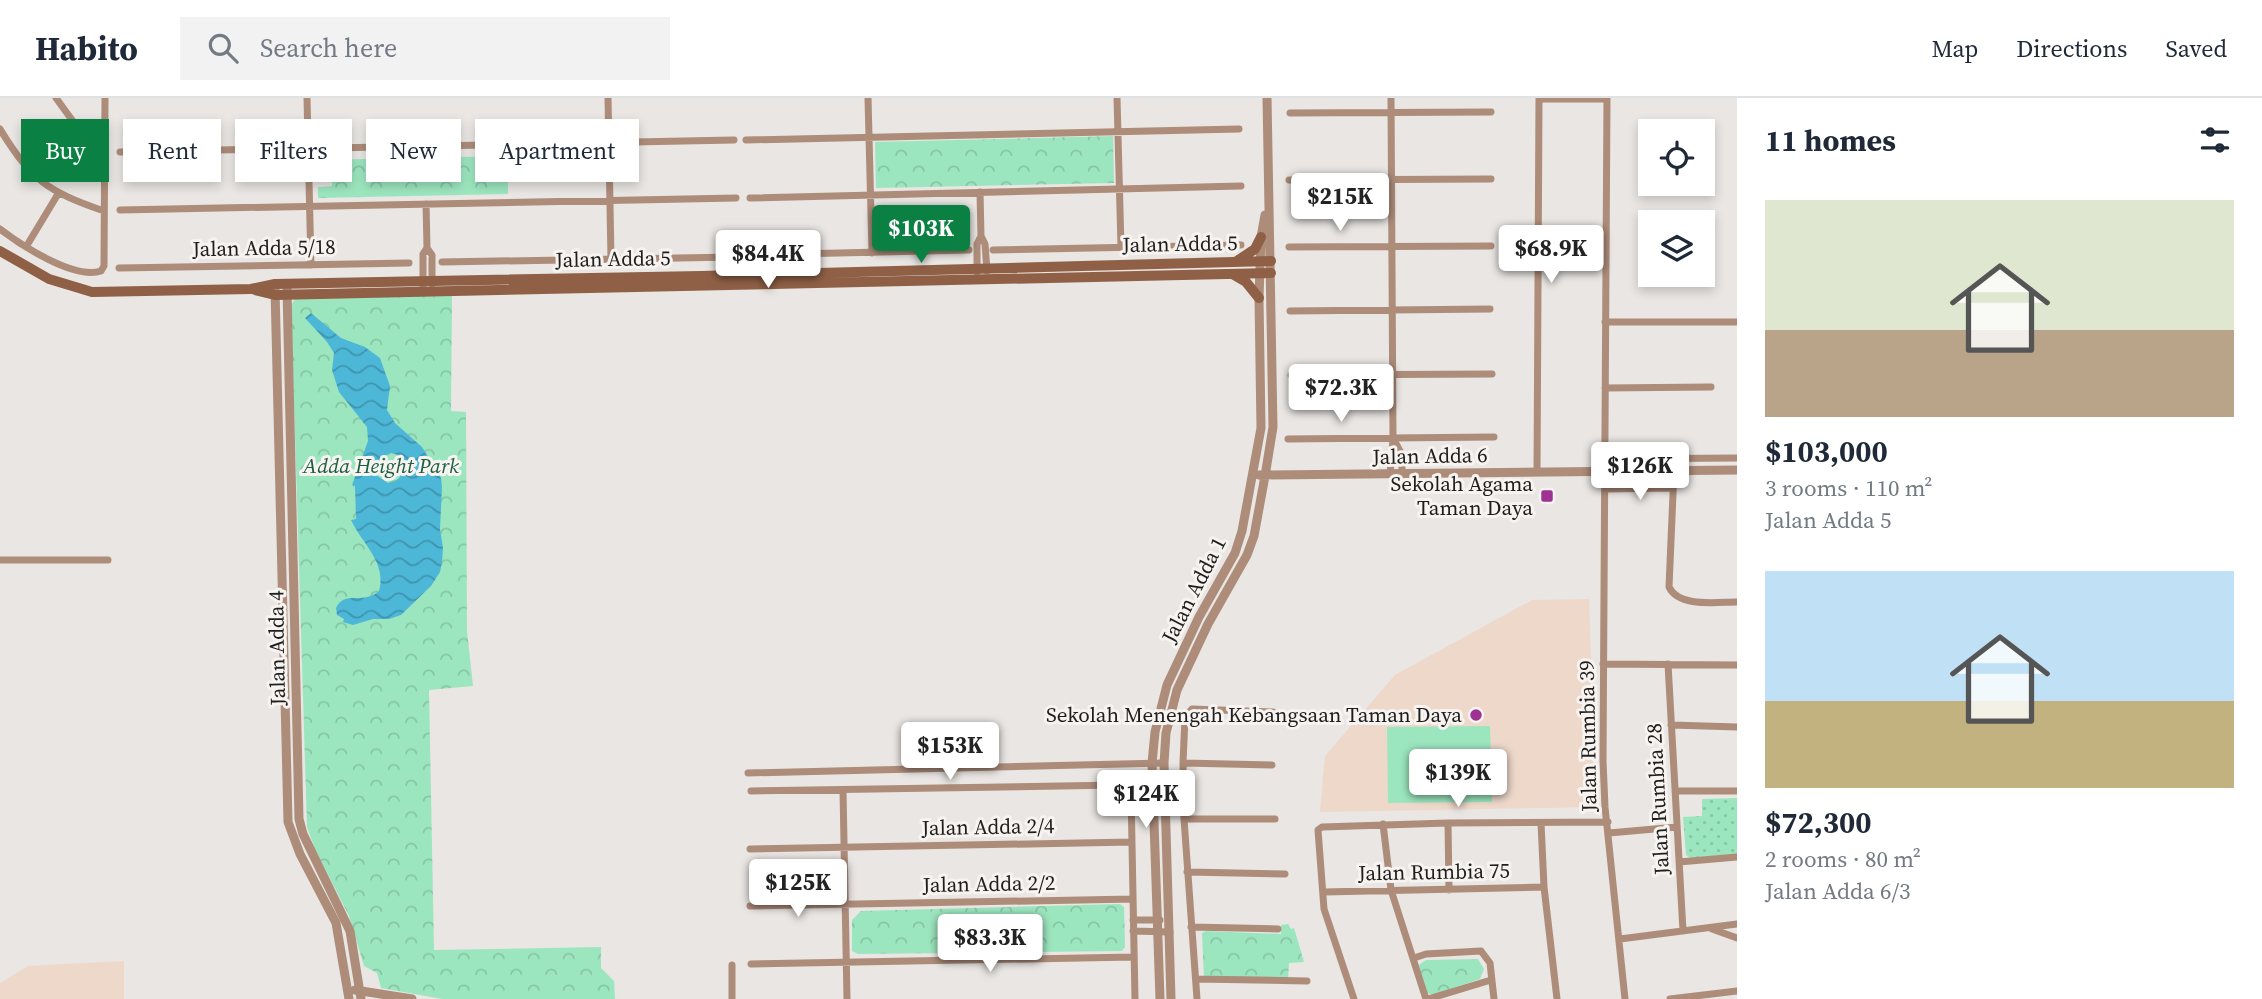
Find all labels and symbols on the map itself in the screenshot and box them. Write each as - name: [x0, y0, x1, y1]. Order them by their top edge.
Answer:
- pin: $215K: [1291, 174, 1389, 233]
- pin: $103K: [872, 206, 970, 265]
- pin: $68.9K: [1494, 226, 1608, 285]
- street label: Jalan Adda 5: [1121, 228, 1238, 259]
- pin: $84.4K: [711, 230, 825, 290]
- street label: Jalan Adda 5/18: [191, 232, 336, 263]
- street label: Jalan Adda 5: [554, 243, 671, 274]
- pin: $72.3K: [1284, 364, 1398, 424]
- street label: Jalan Adda 6: [1371, 440, 1488, 471]
- pin: $126K: [1591, 442, 1689, 502]
- park label: Adda Height Park: [302, 451, 459, 480]
- place label: Sekolah Agama Taman Daya: [1391, 469, 1533, 522]
- marker: Sekolah Agama Taman Daya: [1539, 488, 1555, 504]
- street label: Jalan Adda 1: [1154, 532, 1233, 649]
- street label: Jalan Adda 4: [261, 590, 292, 707]
- street label: Jalan Rumbia 39: [1572, 660, 1603, 813]
- place label: Sekolah Menengah Kebangsaan Taman Daya: [1046, 700, 1462, 729]
- marker: Sekolah Menengah Kebangsaan Taman Daya: [1468, 707, 1484, 723]
- pin: $153K: [901, 722, 999, 782]
- street label: Jalan Rumbia 28: [1639, 722, 1676, 877]
- pin: $139K: [1409, 750, 1507, 809]
- pin: $124K: [1097, 770, 1195, 830]
- street label: Jalan Adda 2/4: [920, 811, 1055, 842]
- street label: Jalan Rumbia 75: [1357, 856, 1510, 887]
- pin: $125K: [749, 860, 847, 919]
- street label: Jalan Adda 2/2: [921, 868, 1056, 899]
- pin: $83.3K: [933, 914, 1047, 974]

